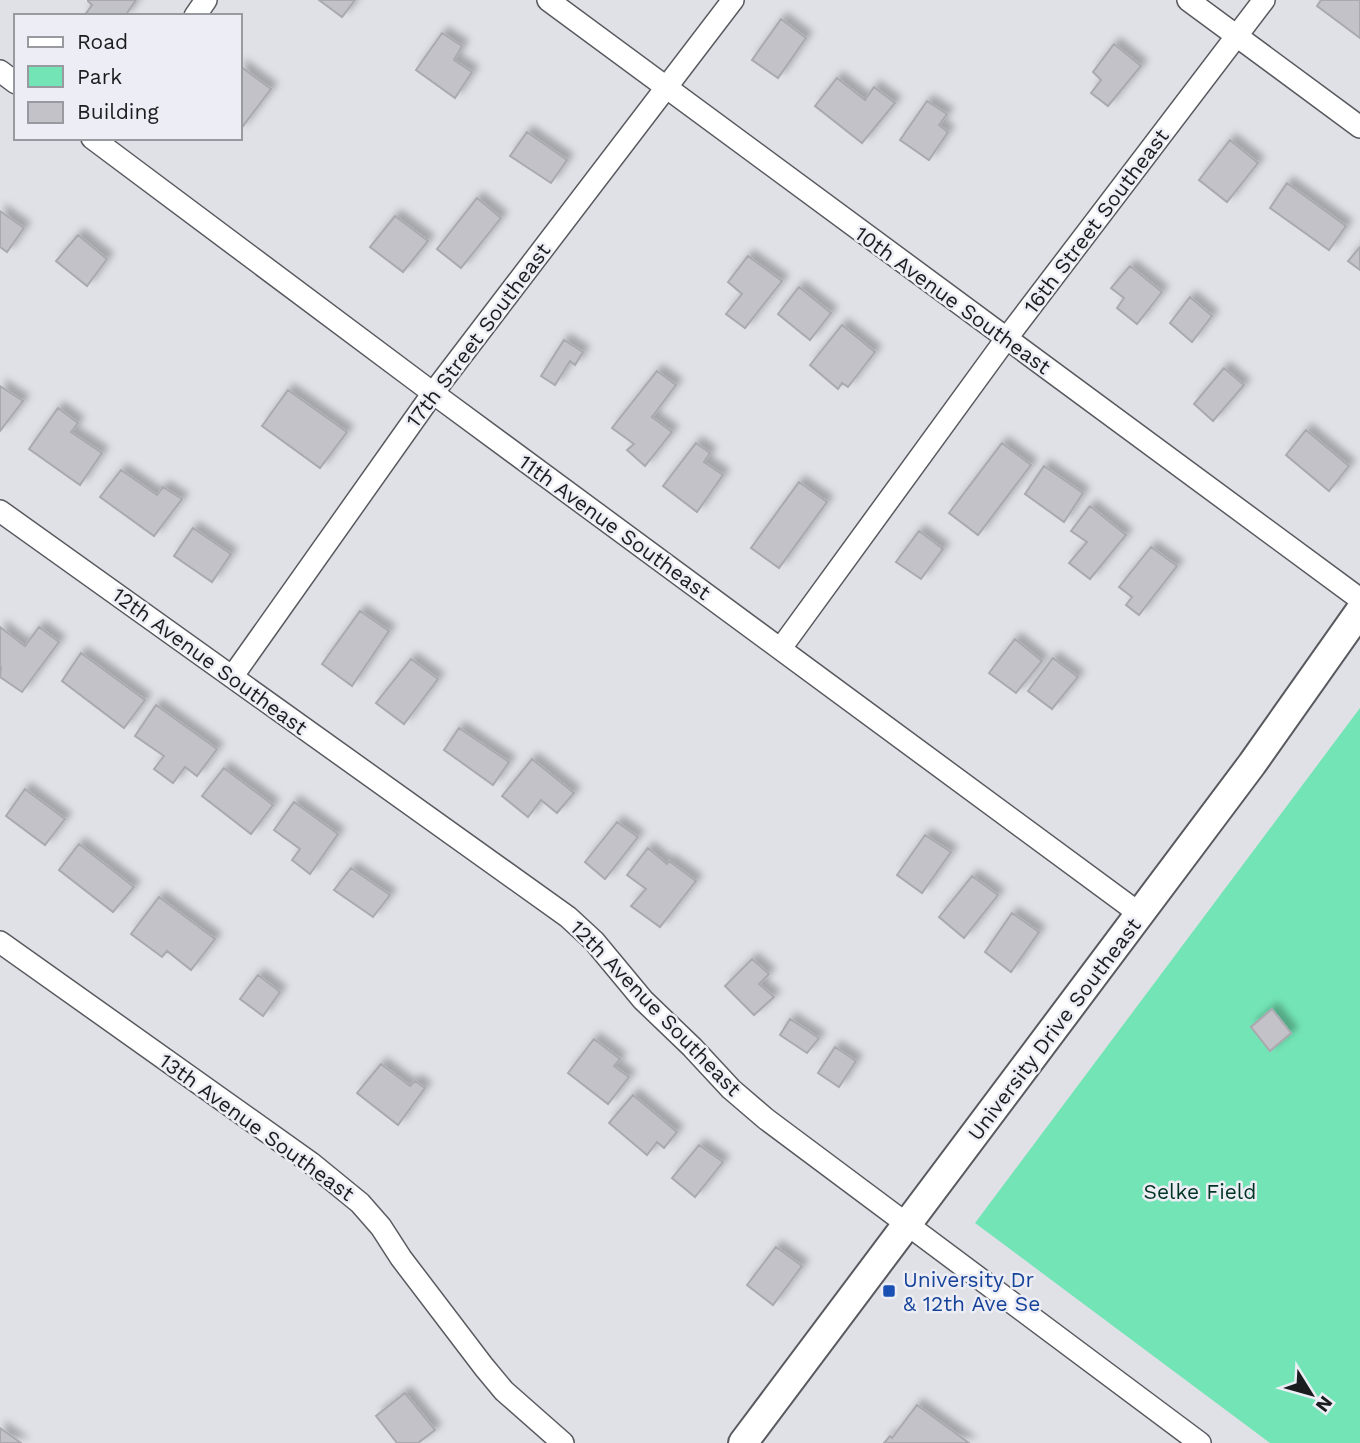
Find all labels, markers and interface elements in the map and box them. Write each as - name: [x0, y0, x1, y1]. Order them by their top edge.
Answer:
- legend: [14, 14, 242, 140]
- text: Road: [77, 29, 128, 54]
- text: Park: [77, 64, 122, 89]
- text: Building: [77, 99, 159, 124]
- street label: 16th Street Southeast: [1018, 123, 1174, 318]
- street label: 10th Avenue Southeast: [850, 221, 1056, 379]
- street label: 17th Street Southeast: [401, 238, 555, 432]
- street label: 11th Avenue Southeast: [514, 449, 716, 605]
- street label: 12th Avenue Southeast: [108, 582, 312, 740]
- street label: University Drive Southeast: [962, 913, 1146, 1145]
- street label: 12th Avenue Southeast: [565, 915, 747, 1101]
- street label: 13th Avenue Southeast: [155, 1048, 359, 1206]
- park label: Selke Field: [1144, 1179, 1256, 1204]
- place label: University Dr & 12th Ave Se: [903, 1267, 1040, 1316]
- marker: University Dr & 12th Ave Se: [881, 1283, 897, 1299]
- north arrow: [1276, 1359, 1346, 1429]
- text: N: [1311, 1391, 1338, 1416]

